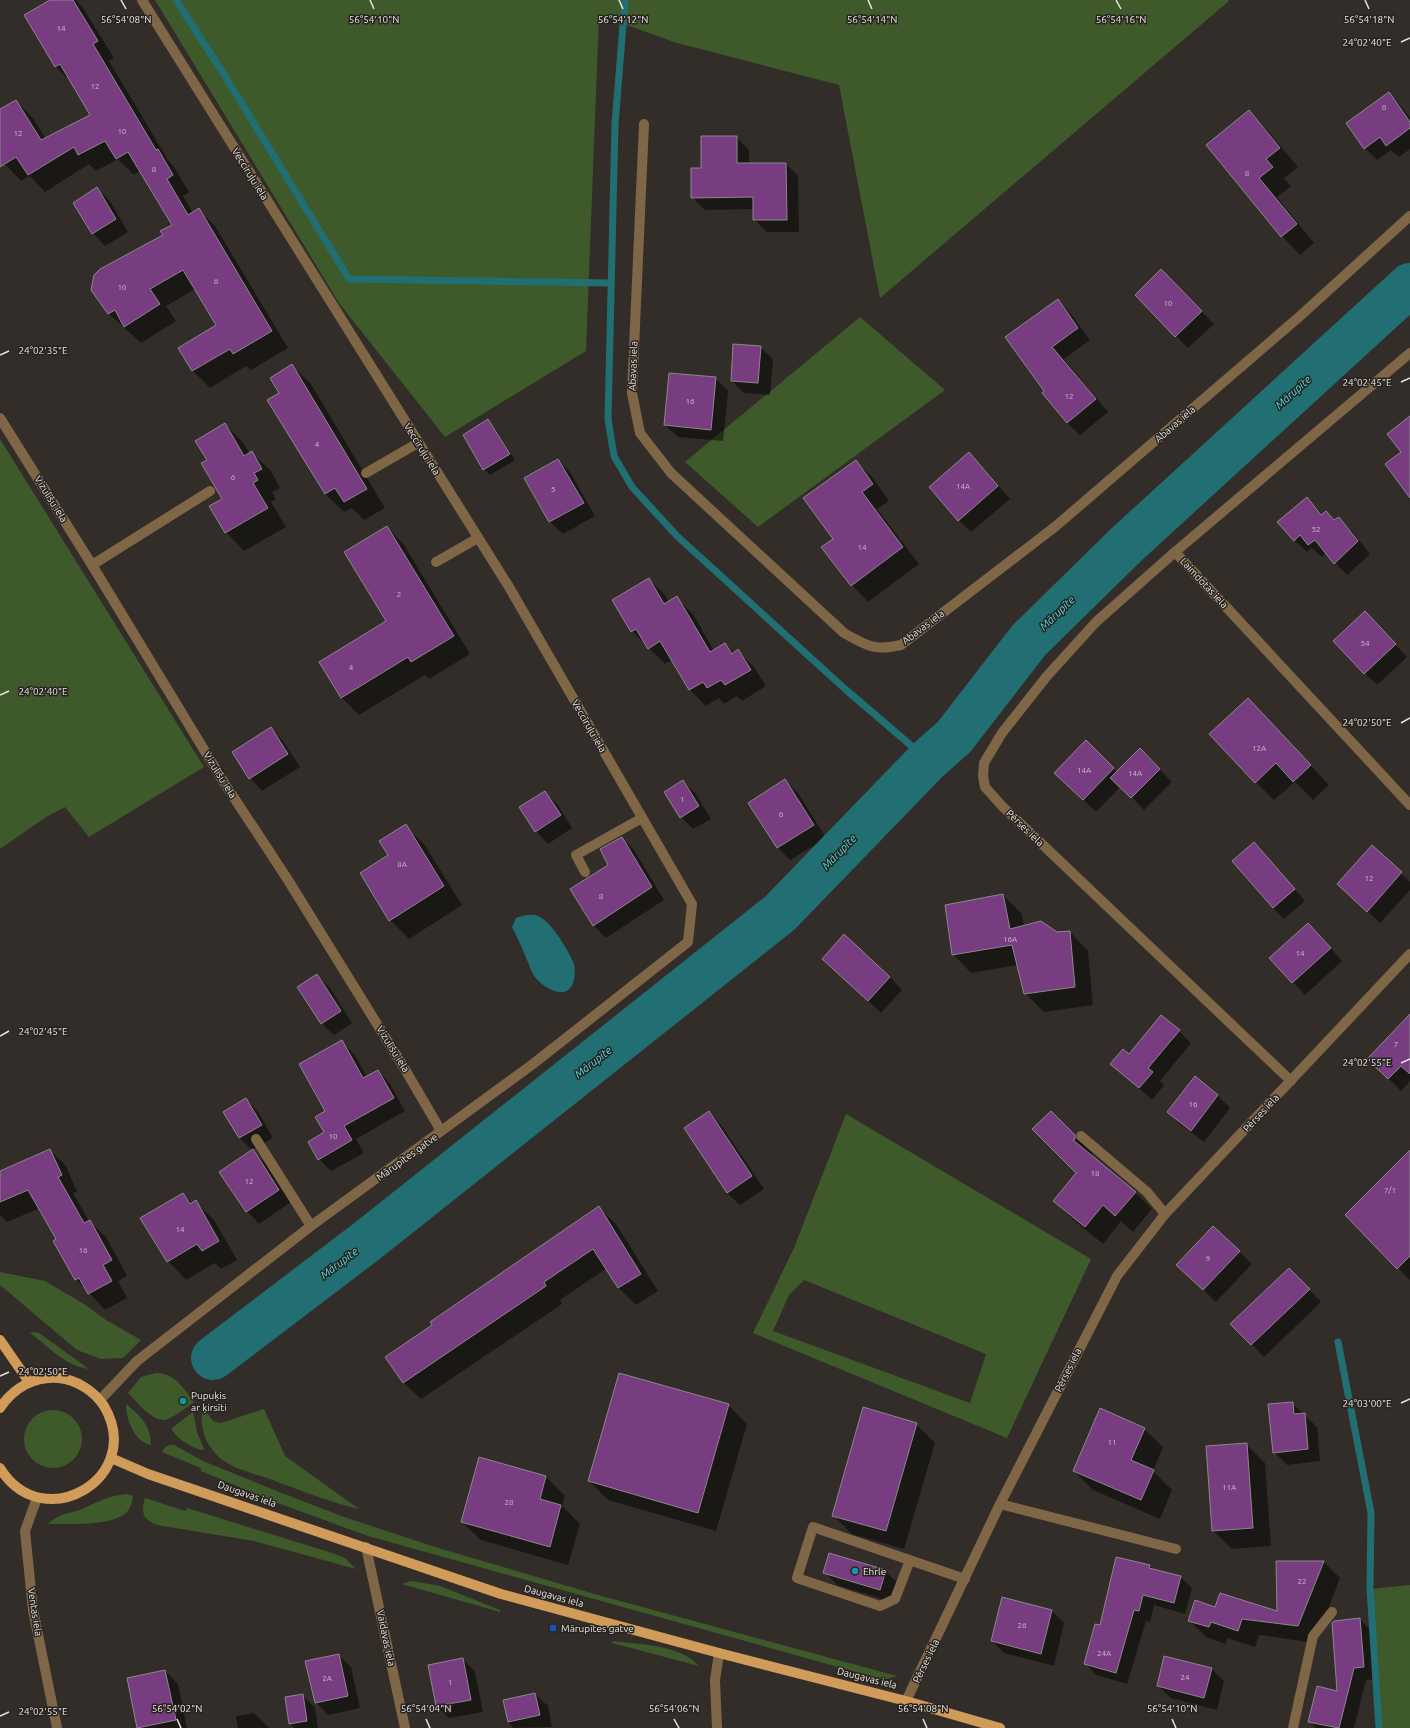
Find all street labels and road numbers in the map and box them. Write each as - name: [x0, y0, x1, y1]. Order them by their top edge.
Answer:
- street label: Veccīruļu iela: [230, 146, 270, 202]
- street label: Abavas iela: [627, 341, 639, 391]
- street label: Abavas iela: [1153, 403, 1197, 445]
- street label: Veccīruļu iela: [402, 421, 442, 477]
- street label: Vizulīšu iela: [32, 474, 70, 524]
- street label: Laimdotas iela: [1178, 556, 1230, 610]
- street label: Abavas iela: [900, 608, 946, 646]
- street label: Veccīruļu iela: [569, 698, 609, 754]
- street label: Vizulīšu iela: [201, 750, 239, 800]
- street label: Pērses iela: [1004, 808, 1046, 848]
- street label: Vizulīšu iela: [374, 1024, 412, 1074]
- street label: Pērses iela: [1241, 1092, 1281, 1134]
- street label: Mārupītes gatve: [374, 1131, 440, 1183]
- street label: Pērses iela: [1052, 1346, 1084, 1394]
- street label: Daugavas iela: [216, 1479, 278, 1509]
- street label: Daugavas iela: [523, 1583, 585, 1609]
- street label: Ventas iela: [26, 1587, 44, 1637]
- street label: Vaidavas iela: [375, 1609, 397, 1667]
- street label: Pērses iela: [911, 1637, 941, 1685]
- street label: Daugavas iela: [836, 1665, 898, 1691]

